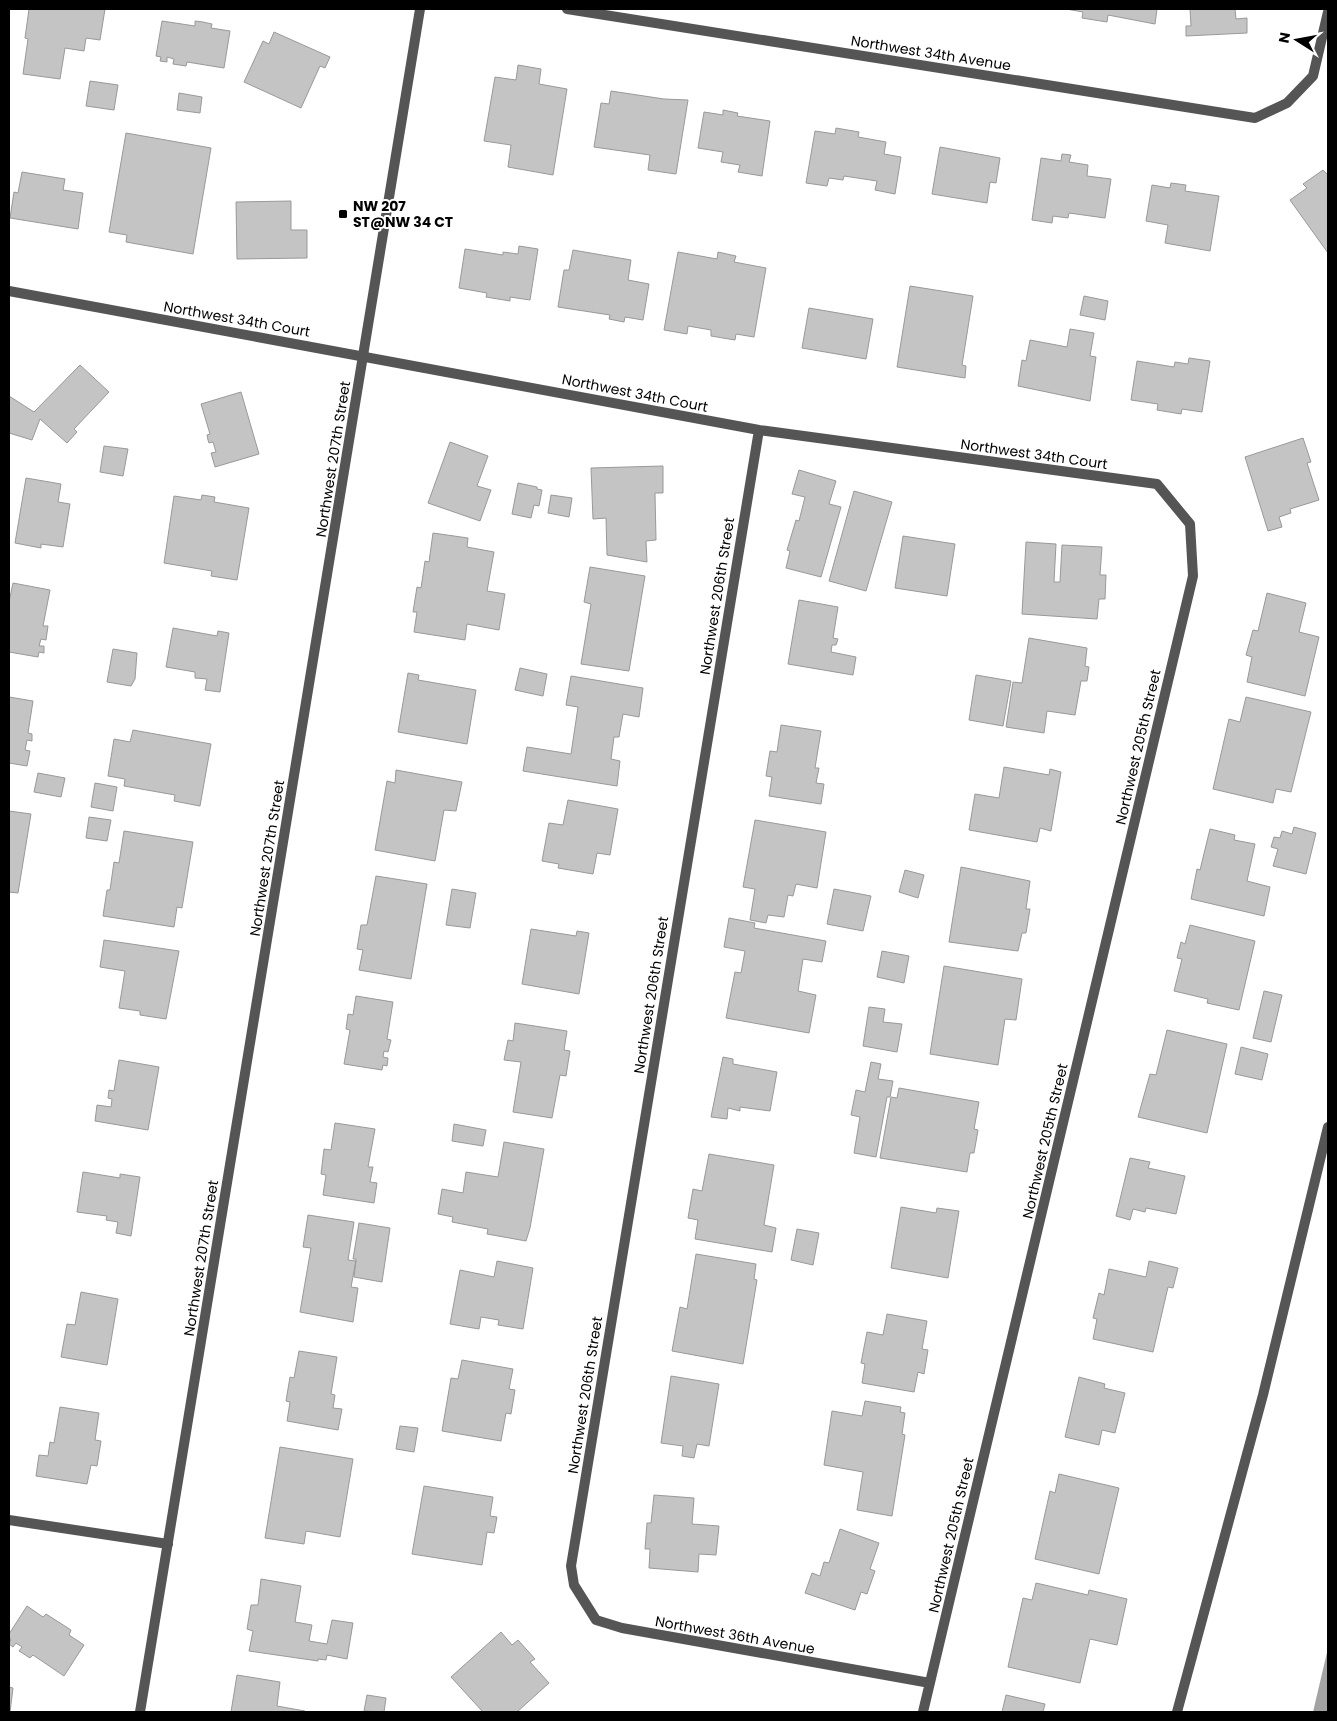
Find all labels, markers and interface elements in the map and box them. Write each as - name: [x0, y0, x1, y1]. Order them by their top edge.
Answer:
- north arrow: [1272, 15, 1322, 65]
- street label: Northwest 34th Avenue: [850, 30, 1013, 76]
- text: N: [1273, 30, 1295, 45]
- place label: NW 207 ST@NW 34 CT: [353, 196, 453, 232]
- marker: NW 207 ST@NW 34 CT: [337, 208, 349, 220]
- street label: Northwest 34th Court: [162, 296, 312, 342]
- street label: Northwest 34th Court: [560, 369, 710, 417]
- street label: Northwest 207th Street: [311, 380, 355, 538]
- street label: Northwest 34th Court: [959, 434, 1109, 474]
- street label: Northwest 206th Street: [695, 516, 739, 676]
- street label: Northwest 205th Street: [1110, 667, 1166, 827]
- street label: Northwest 207th Street: [245, 779, 289, 937]
- street label: Northwest 206th Street: [629, 915, 673, 1075]
- street label: Northwest 205th Street: [1017, 1061, 1073, 1221]
- street label: Northwest 207th Street: [179, 1179, 223, 1337]
- street label: Northwest 206th Street: [563, 1315, 607, 1475]
- street label: Northwest 205th Street: [923, 1455, 979, 1615]
- street label: Northwest 36th Avenue: [654, 1611, 817, 1659]

